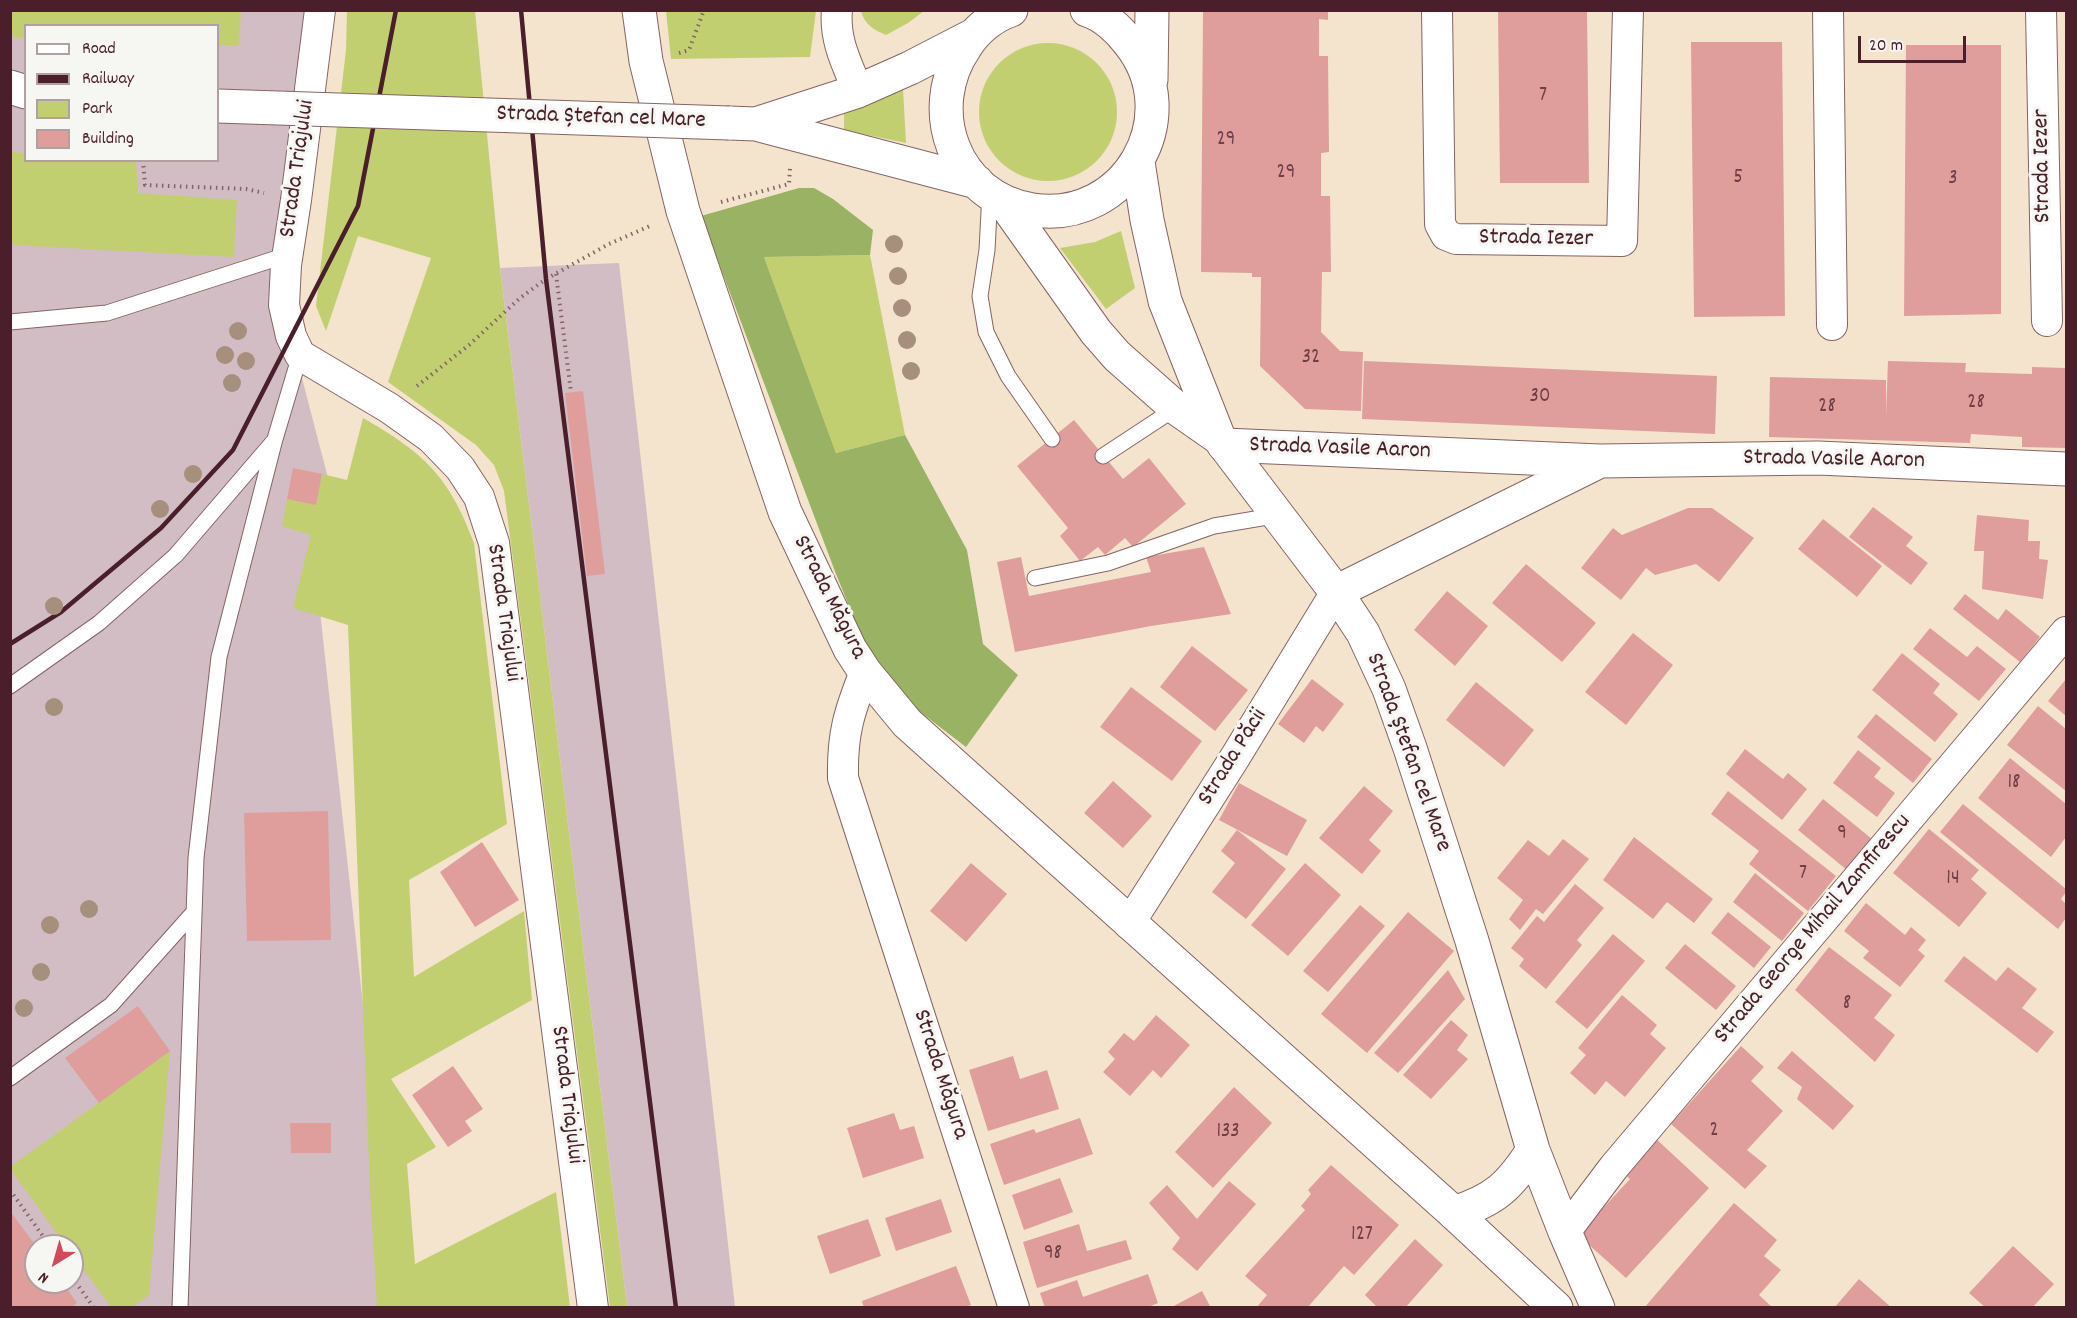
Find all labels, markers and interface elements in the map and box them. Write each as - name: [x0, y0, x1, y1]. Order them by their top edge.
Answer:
- legend: [24, 24, 219, 162]
- scale bar: [1861, 24, 1969, 62]
- text: 20 m: [1869, 34, 1903, 59]
- text: Road: [82, 37, 116, 62]
- text: Railway: [82, 67, 134, 92]
- house number: 7: [1539, 84, 1547, 110]
- text: Park: [82, 97, 113, 122]
- street label: Strada Triajului: [275, 98, 323, 240]
- street label: Strada Ștefan cel Mare: [496, 101, 706, 137]
- street label: Strada Iezer: [2029, 109, 2059, 223]
- text: Building: [82, 127, 134, 152]
- house number: 29: [1217, 128, 1235, 154]
- house number: 29: [1277, 161, 1295, 187]
- house number: 5: [1733, 166, 1743, 192]
- house number: 3: [1948, 167, 1958, 193]
- street label: Strada Iezer: [1479, 225, 1593, 255]
- house number: 32: [1302, 346, 1320, 372]
- house number: 30: [1530, 385, 1550, 411]
- house number: 28: [1967, 391, 1985, 417]
- house number: 28: [1818, 395, 1836, 421]
- street label: Strada Vasile Aaron: [1249, 432, 1431, 468]
- street label: Strada Vasile Aaron: [1743, 445, 1925, 477]
- street label: Strada Măgura: [785, 531, 871, 665]
- street label: Strada Triajului: [478, 542, 526, 684]
- street label: Strada Ștefan cel Mare: [1358, 650, 1456, 856]
- street label: Strada Păcii: [1193, 704, 1275, 812]
- house number: 18: [2007, 771, 2021, 797]
- street label: Strada George Mihail Zamfirescu: [1709, 809, 1919, 1051]
- house number: 9: [1837, 822, 1847, 848]
- house number: 7: [1799, 862, 1807, 888]
- house number: 14: [1946, 867, 1960, 893]
- house number: 8: [1843, 992, 1851, 1018]
- street label: Strada Măgura: [904, 1007, 974, 1143]
- street label: Strada Triajului: [542, 1024, 588, 1166]
- house number: 2: [1709, 1119, 1719, 1145]
- house number: 133: [1216, 1120, 1240, 1146]
- house number: 127: [1351, 1223, 1373, 1249]
- north arrow: [24, 1234, 84, 1294]
- house number: 98: [1044, 1242, 1062, 1268]
- text: N: [34, 1266, 54, 1289]

